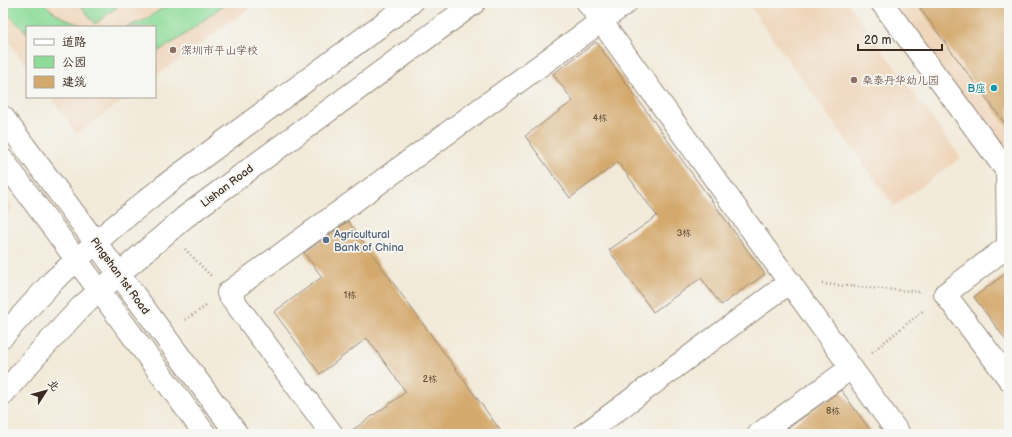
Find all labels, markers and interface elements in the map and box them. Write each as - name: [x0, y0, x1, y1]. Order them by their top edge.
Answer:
- legend: [26, 26, 156, 98]
- scale bar: [858, 26, 942, 52]
- text: 20 m: [864, 33, 891, 48]
- text: 道路: [62, 35, 86, 50]
- place label: 深圳市平山学校: [181, 44, 258, 57]
- marker: 深圳市平山学校: [168, 45, 178, 55]
- text: 公园: [62, 55, 86, 70]
- place label: 桑泰丹华幼儿园: [862, 74, 939, 87]
- text: 建筑: [62, 75, 86, 90]
- marker: 桑泰丹华幼儿园: [849, 75, 859, 85]
- place label: B座: [967, 82, 986, 95]
- marker: B座: [989, 83, 999, 93]
- house number: 4栋: [593, 113, 607, 124]
- street label: Lishan Road: [198, 162, 256, 210]
- place label: Agricultural Bank of China: [334, 228, 404, 254]
- house number: 3栋: [677, 228, 691, 239]
- street label: Pingshan 1st Road: [88, 235, 152, 317]
- marker: Agricultural Bank of China: [321, 235, 331, 245]
- house number: 1栋: [344, 290, 356, 301]
- north arrow: [26, 371, 66, 411]
- house number: 2栋: [423, 374, 437, 385]
- text: 北: [45, 377, 62, 394]
- house number: 8栋: [826, 406, 840, 417]

